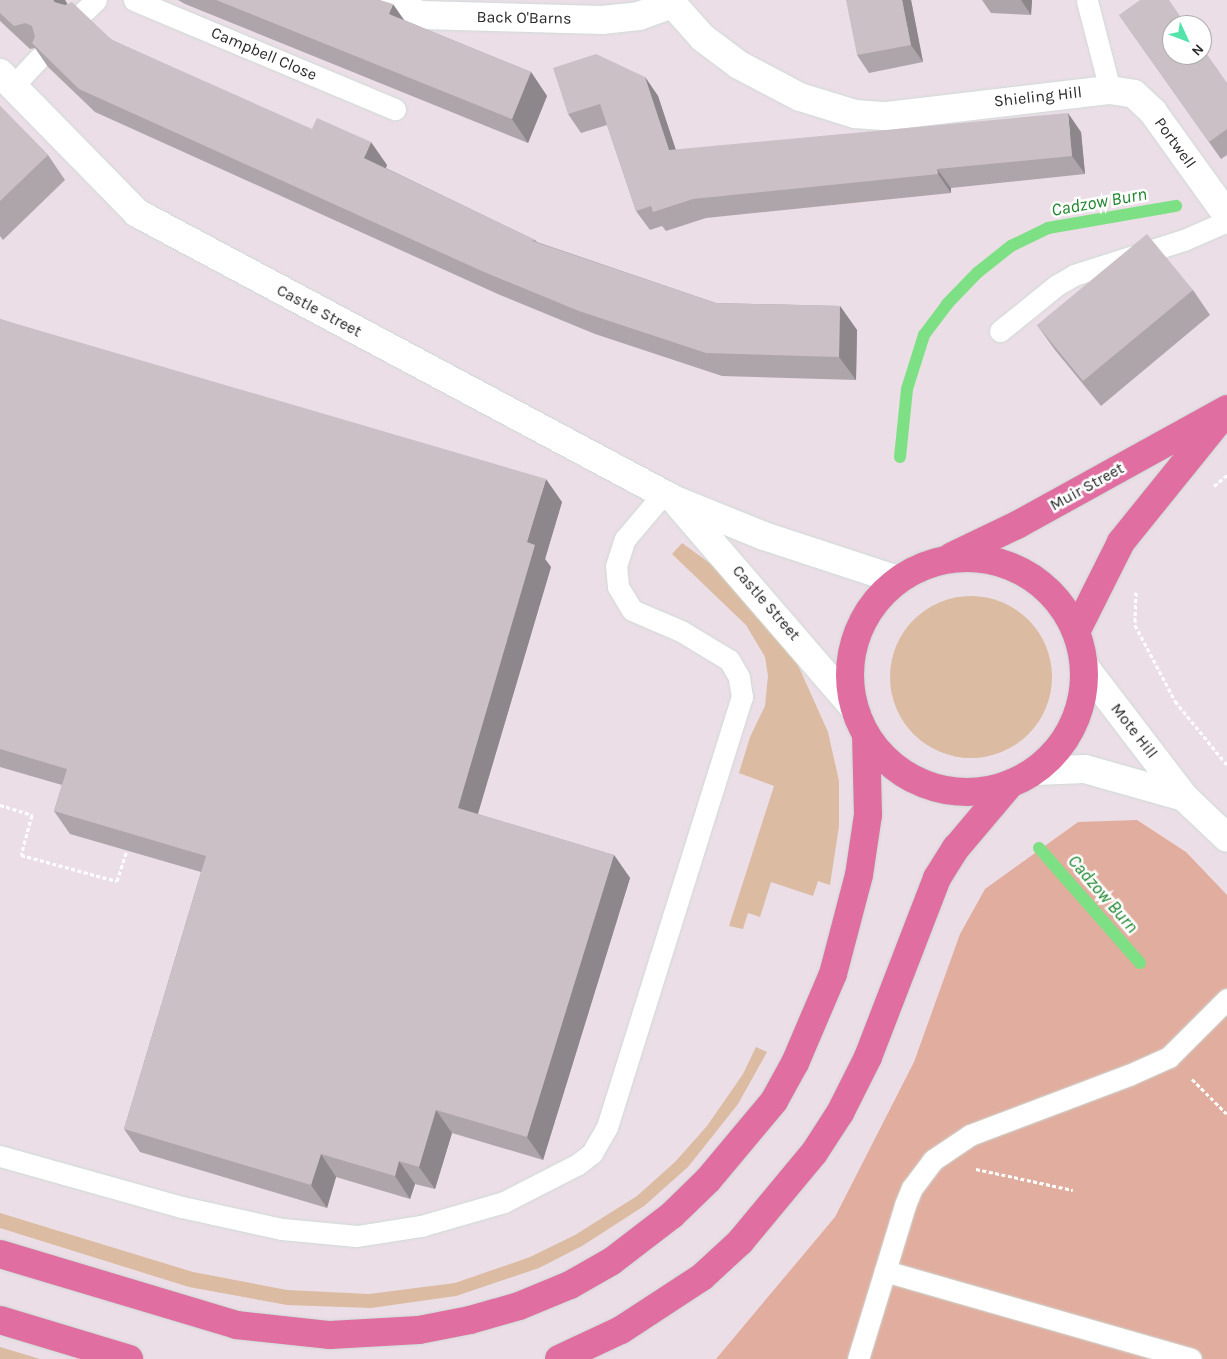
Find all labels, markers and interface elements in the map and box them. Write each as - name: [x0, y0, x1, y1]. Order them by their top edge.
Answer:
- street label: Back O'Barns: [476, 8, 572, 28]
- north arrow: [1162, 15, 1212, 65]
- street label: Campbell Close: [208, 23, 320, 85]
- text: N: [1188, 40, 1207, 59]
- street label: Shieling Hill: [993, 83, 1083, 111]
- street label: Portwell: [1150, 114, 1200, 172]
- water label: Cadzow Burn: [1050, 183, 1148, 221]
- street label: Castle Street: [273, 281, 365, 341]
- street label: Muir Street: [1047, 459, 1127, 515]
- street label: Castle Street: [728, 561, 804, 645]
- street label: Mote Hill: [1107, 700, 1161, 762]
- water label: Cadzow Burn: [1063, 850, 1143, 938]

